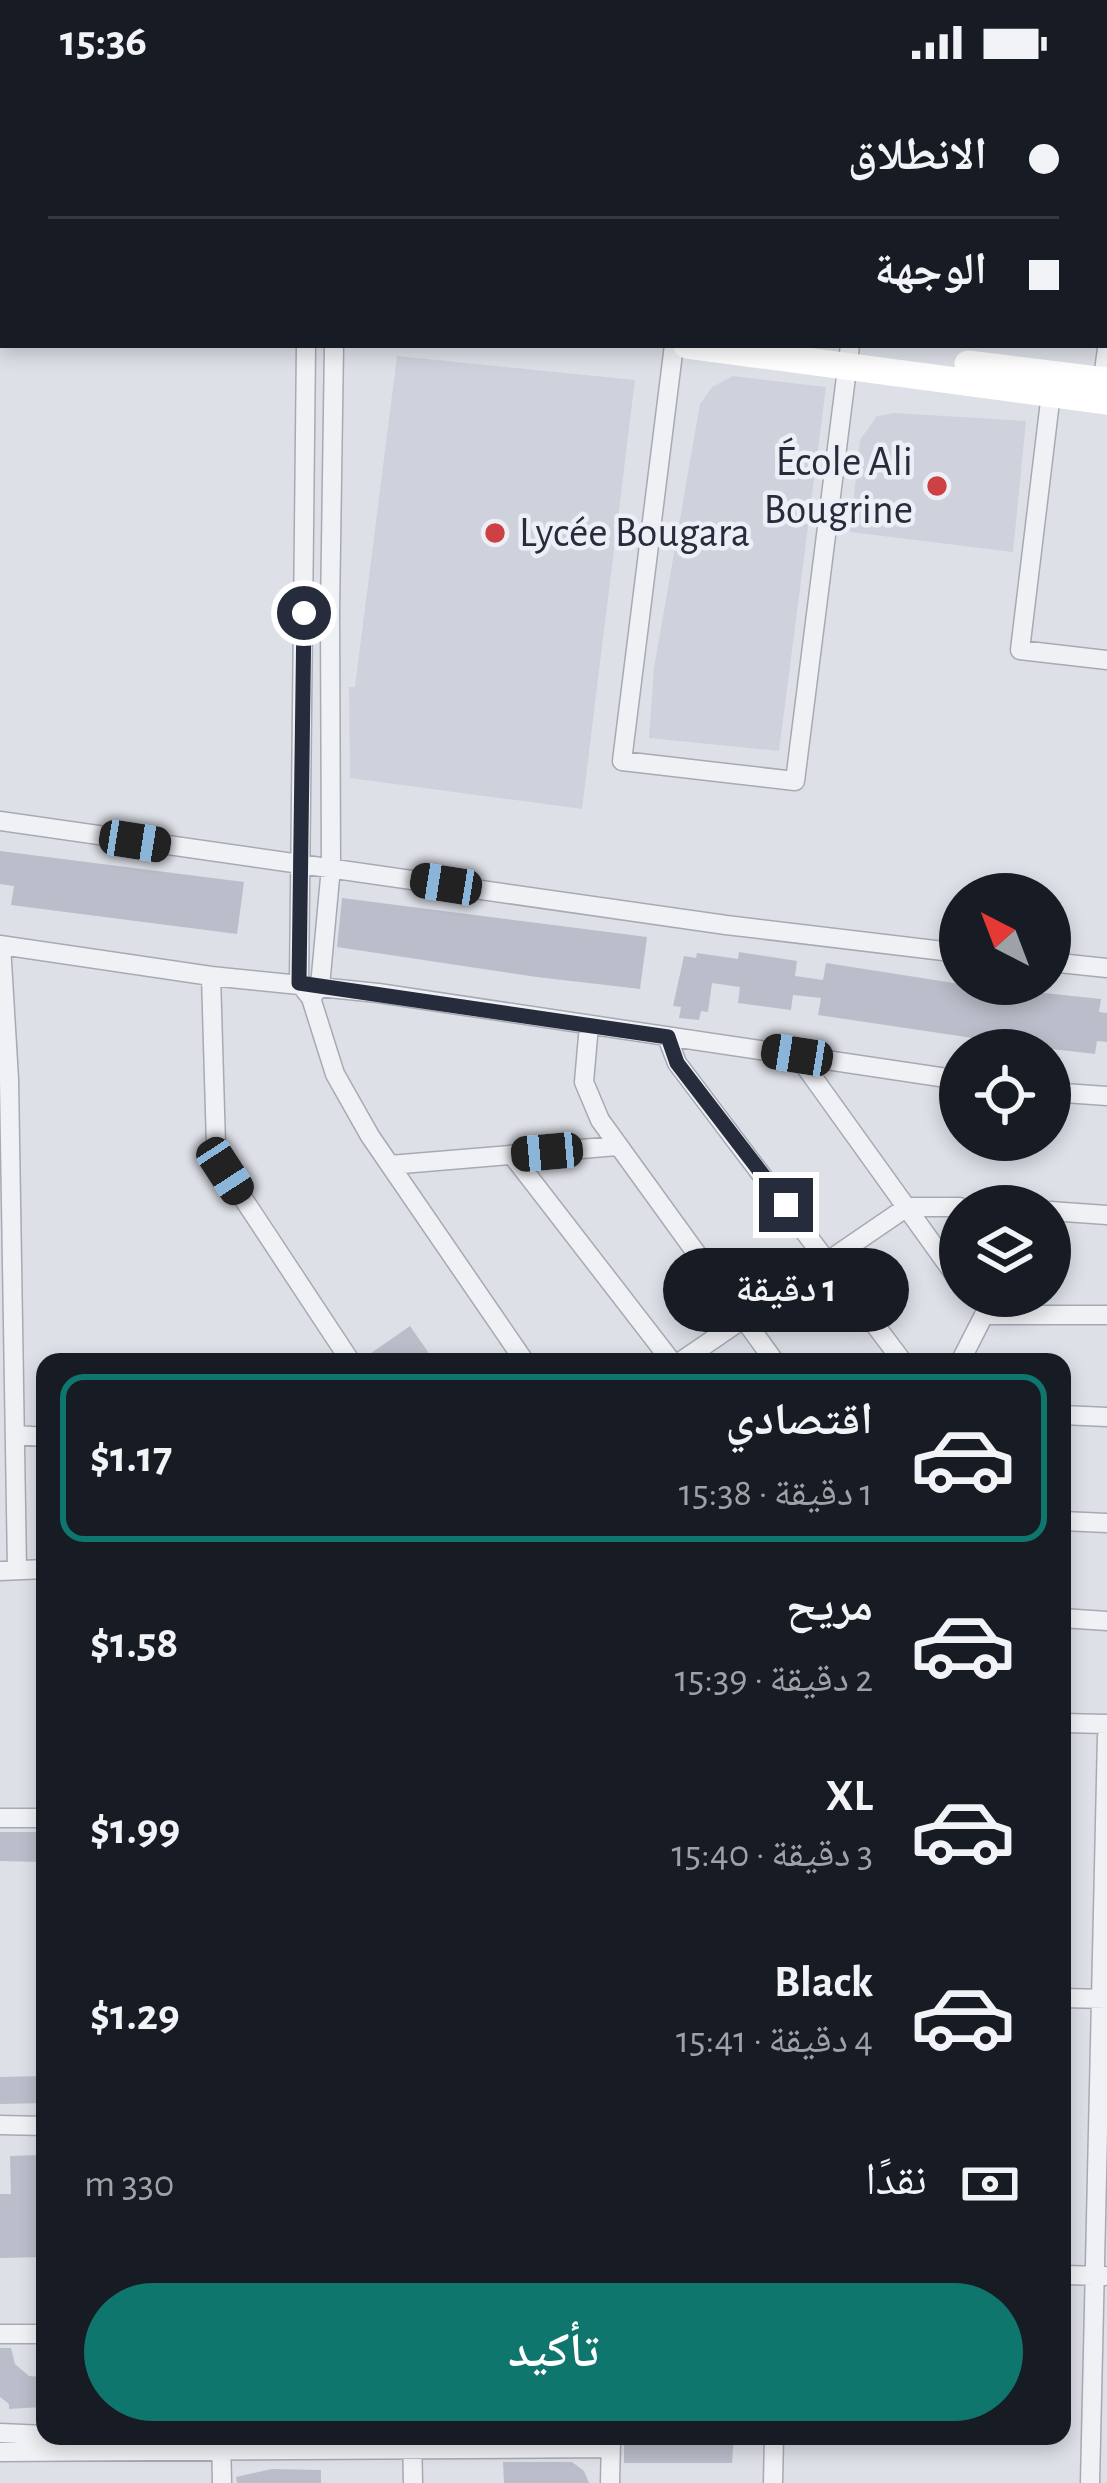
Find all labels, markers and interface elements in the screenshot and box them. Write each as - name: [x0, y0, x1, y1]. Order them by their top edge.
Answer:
- text: 15:36: [60, 19, 147, 64]
- text: الانطلاق: [848, 133, 987, 178]
- text: الوجهة: [874, 248, 987, 293]
- place label: École Ali Bougrine: [764, 437, 913, 531]
- marker: École Ali Bougrine: [924, 473, 950, 499]
- place label: Lycée Bougara: [519, 512, 750, 554]
- marker: Lycée Bougara: [482, 520, 508, 546]
- route start: [277, 586, 331, 640]
- car: [97, 818, 173, 864]
- car: [408, 861, 484, 907]
- north arrow: [939, 873, 1071, 1005]
- map controls: [939, 873, 1071, 1317]
- button: locate: [939, 1029, 1071, 1161]
- car: [759, 1032, 835, 1078]
- car: [190, 1131, 260, 1211]
- car: [510, 1131, 584, 1173]
- route end: [759, 1178, 813, 1232]
- button: layers: [939, 1185, 1071, 1317]
- callout: 1 دقيقة: [663, 1247, 909, 1331]
- text: 1 دقيقة: [736, 1270, 836, 1309]
- text: اقتصادي: [726, 1398, 873, 1443]
- icon: car: [909, 1404, 1017, 1512]
- text: $1.17: [90, 1435, 172, 1480]
- text: 1 دقيقة · 15:38: [679, 1474, 873, 1513]
- text: مريح: [786, 1584, 873, 1629]
- icon: car: [909, 1590, 1017, 1698]
- text: $1.58: [90, 1621, 178, 1666]
- text: 2 دقيقة · 15:39: [675, 1660, 873, 1699]
- text: XL: [825, 1774, 873, 1819]
- icon: car: [909, 1776, 1017, 1884]
- text: $1.99: [90, 1807, 180, 1852]
- text: 3 دقيقة · 15:40: [671, 1835, 873, 1874]
- text: Black: [774, 1960, 873, 2005]
- icon: car: [909, 1962, 1017, 2070]
- text: $1.29: [90, 1993, 180, 2038]
- text: 4 دقيقة · 15:41: [676, 2021, 873, 2060]
- icon: cash: [957, 2151, 1023, 2217]
- text: نقدًا: [865, 2158, 927, 2203]
- text: 330 m: [84, 2165, 174, 2204]
- button: تأكيد: [84, 2283, 1023, 2421]

